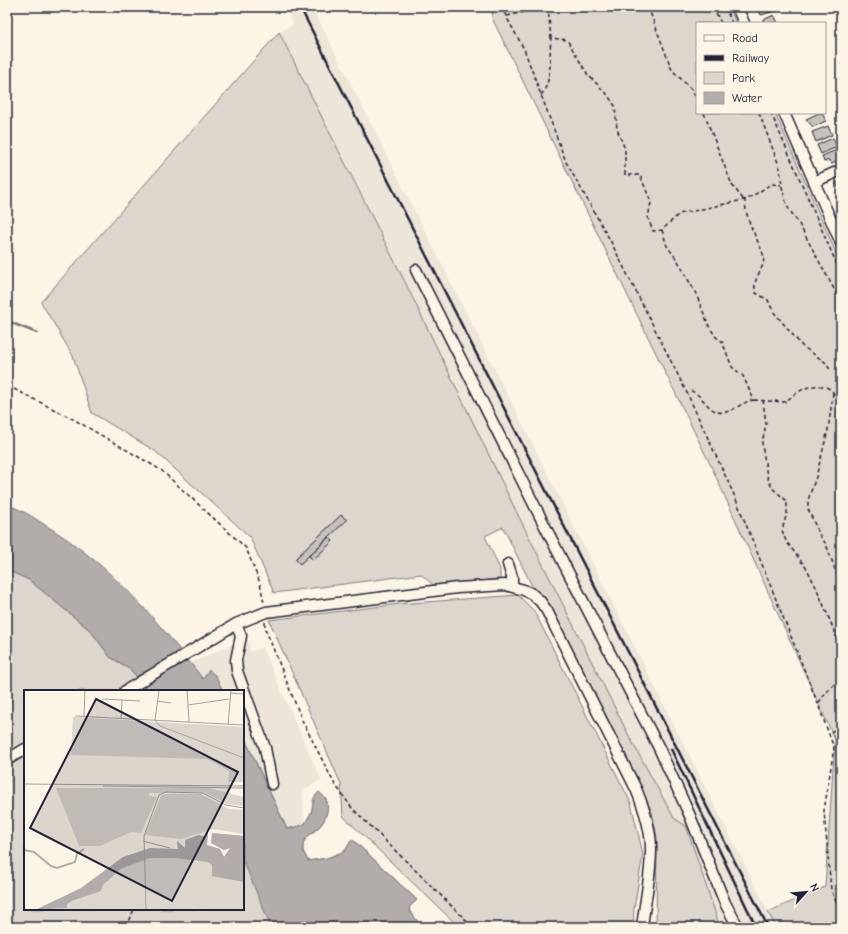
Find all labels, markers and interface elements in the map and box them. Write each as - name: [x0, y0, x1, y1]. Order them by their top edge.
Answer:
- legend: [696, 22, 826, 114]
- text: Road: [732, 31, 758, 45]
- text: Railway: [732, 51, 770, 65]
- text: Park: [732, 71, 755, 85]
- text: Water: [732, 91, 762, 105]
- inset map: [24, 690, 244, 910]
- north arrow: [786, 872, 826, 912]
- text: N: [807, 882, 822, 894]

